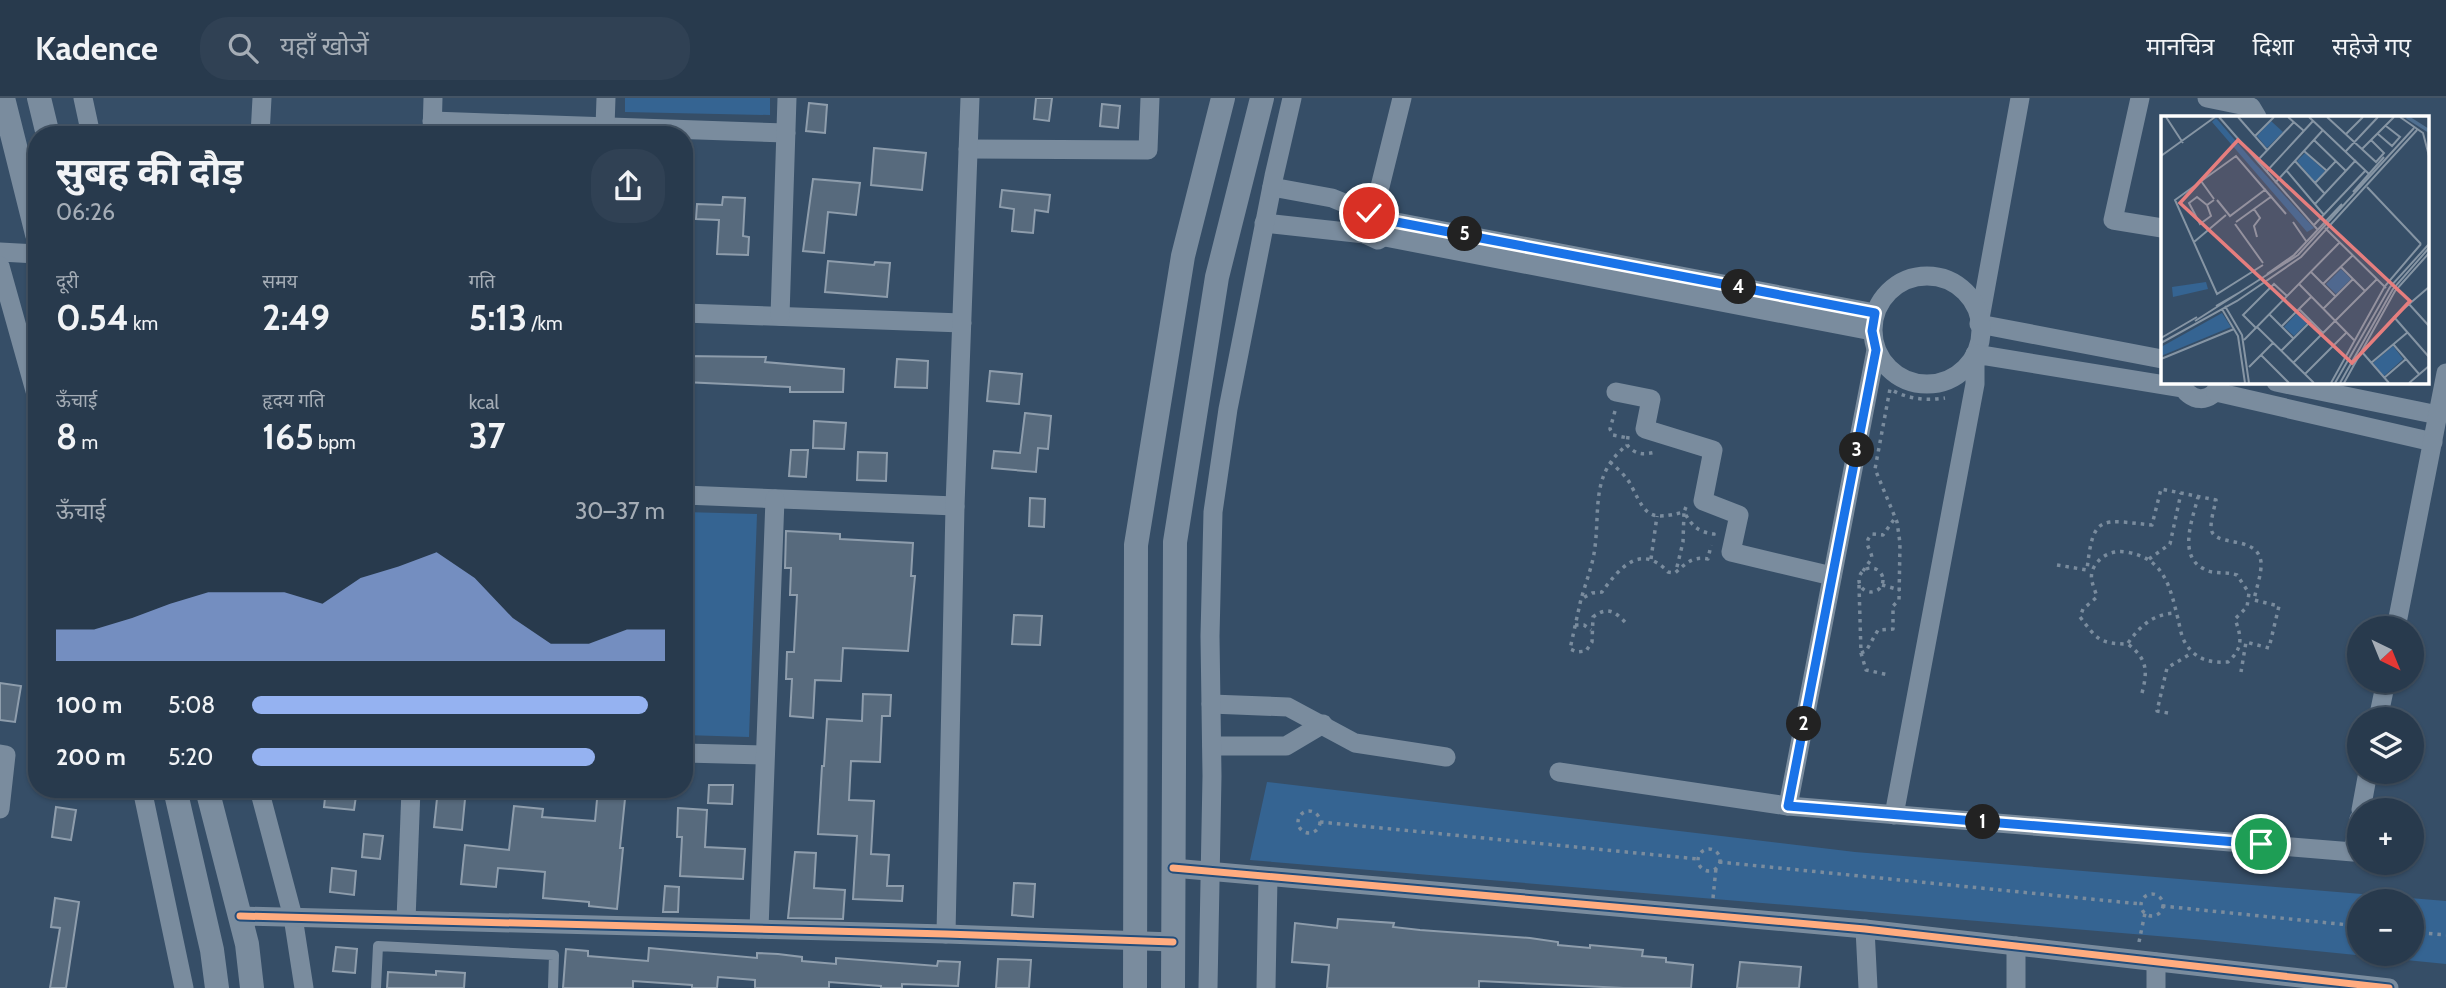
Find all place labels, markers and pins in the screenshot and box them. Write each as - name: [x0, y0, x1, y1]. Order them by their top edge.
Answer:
- pin: [1339, 183, 1399, 243]
- pin: 5: [1448, 216, 1482, 252]
- pin: 4: [1722, 270, 1756, 304]
- pin: 3: [1840, 432, 1874, 468]
- pin: 2: [1786, 706, 1822, 742]
- pin: 1: [1966, 804, 2000, 840]
- pin: [2231, 814, 2291, 874]

